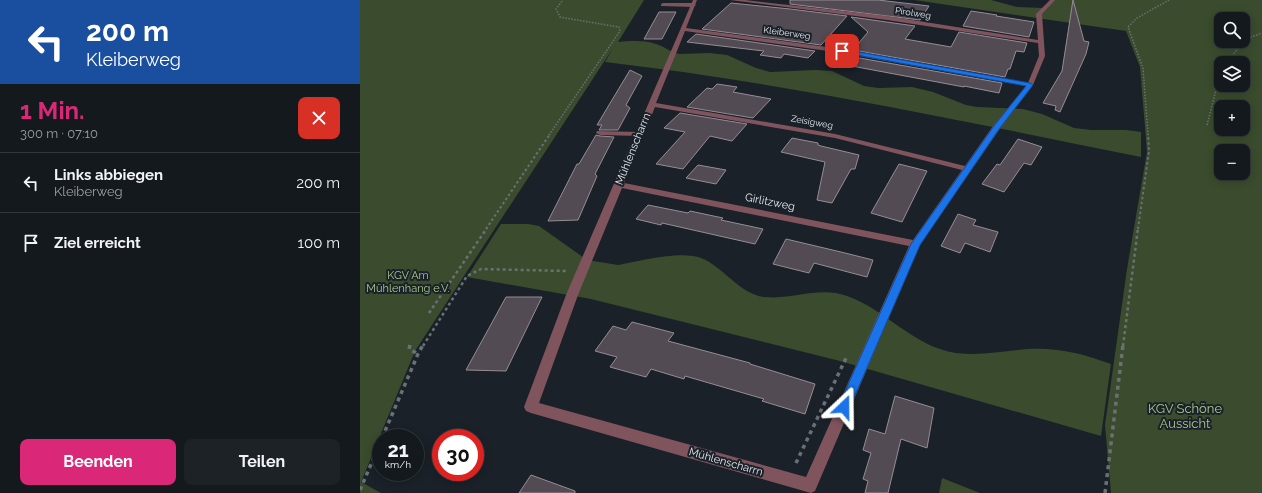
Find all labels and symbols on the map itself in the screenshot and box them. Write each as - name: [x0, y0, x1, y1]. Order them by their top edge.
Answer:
- street label: Pirolweg: [894, 5, 932, 21]
- street label: Kleiberweg: [763, 25, 811, 41]
- pin: [825, 34, 859, 68]
- street label: Mühlenscharrn: [613, 111, 653, 187]
- street label: Zeisigweg: [790, 113, 834, 131]
- street label: Girlitzweg: [744, 191, 796, 213]
- park label: KGV Am Mühlenhang e.V.: [366, 269, 450, 295]
- position arrow: [823, 386, 865, 428]
- park label: KGV Schöne Aussicht: [1148, 401, 1222, 431]
- speed limit sign: 30: [432, 429, 484, 481]
- street label: Mühlenscharrn: [688, 445, 764, 479]

